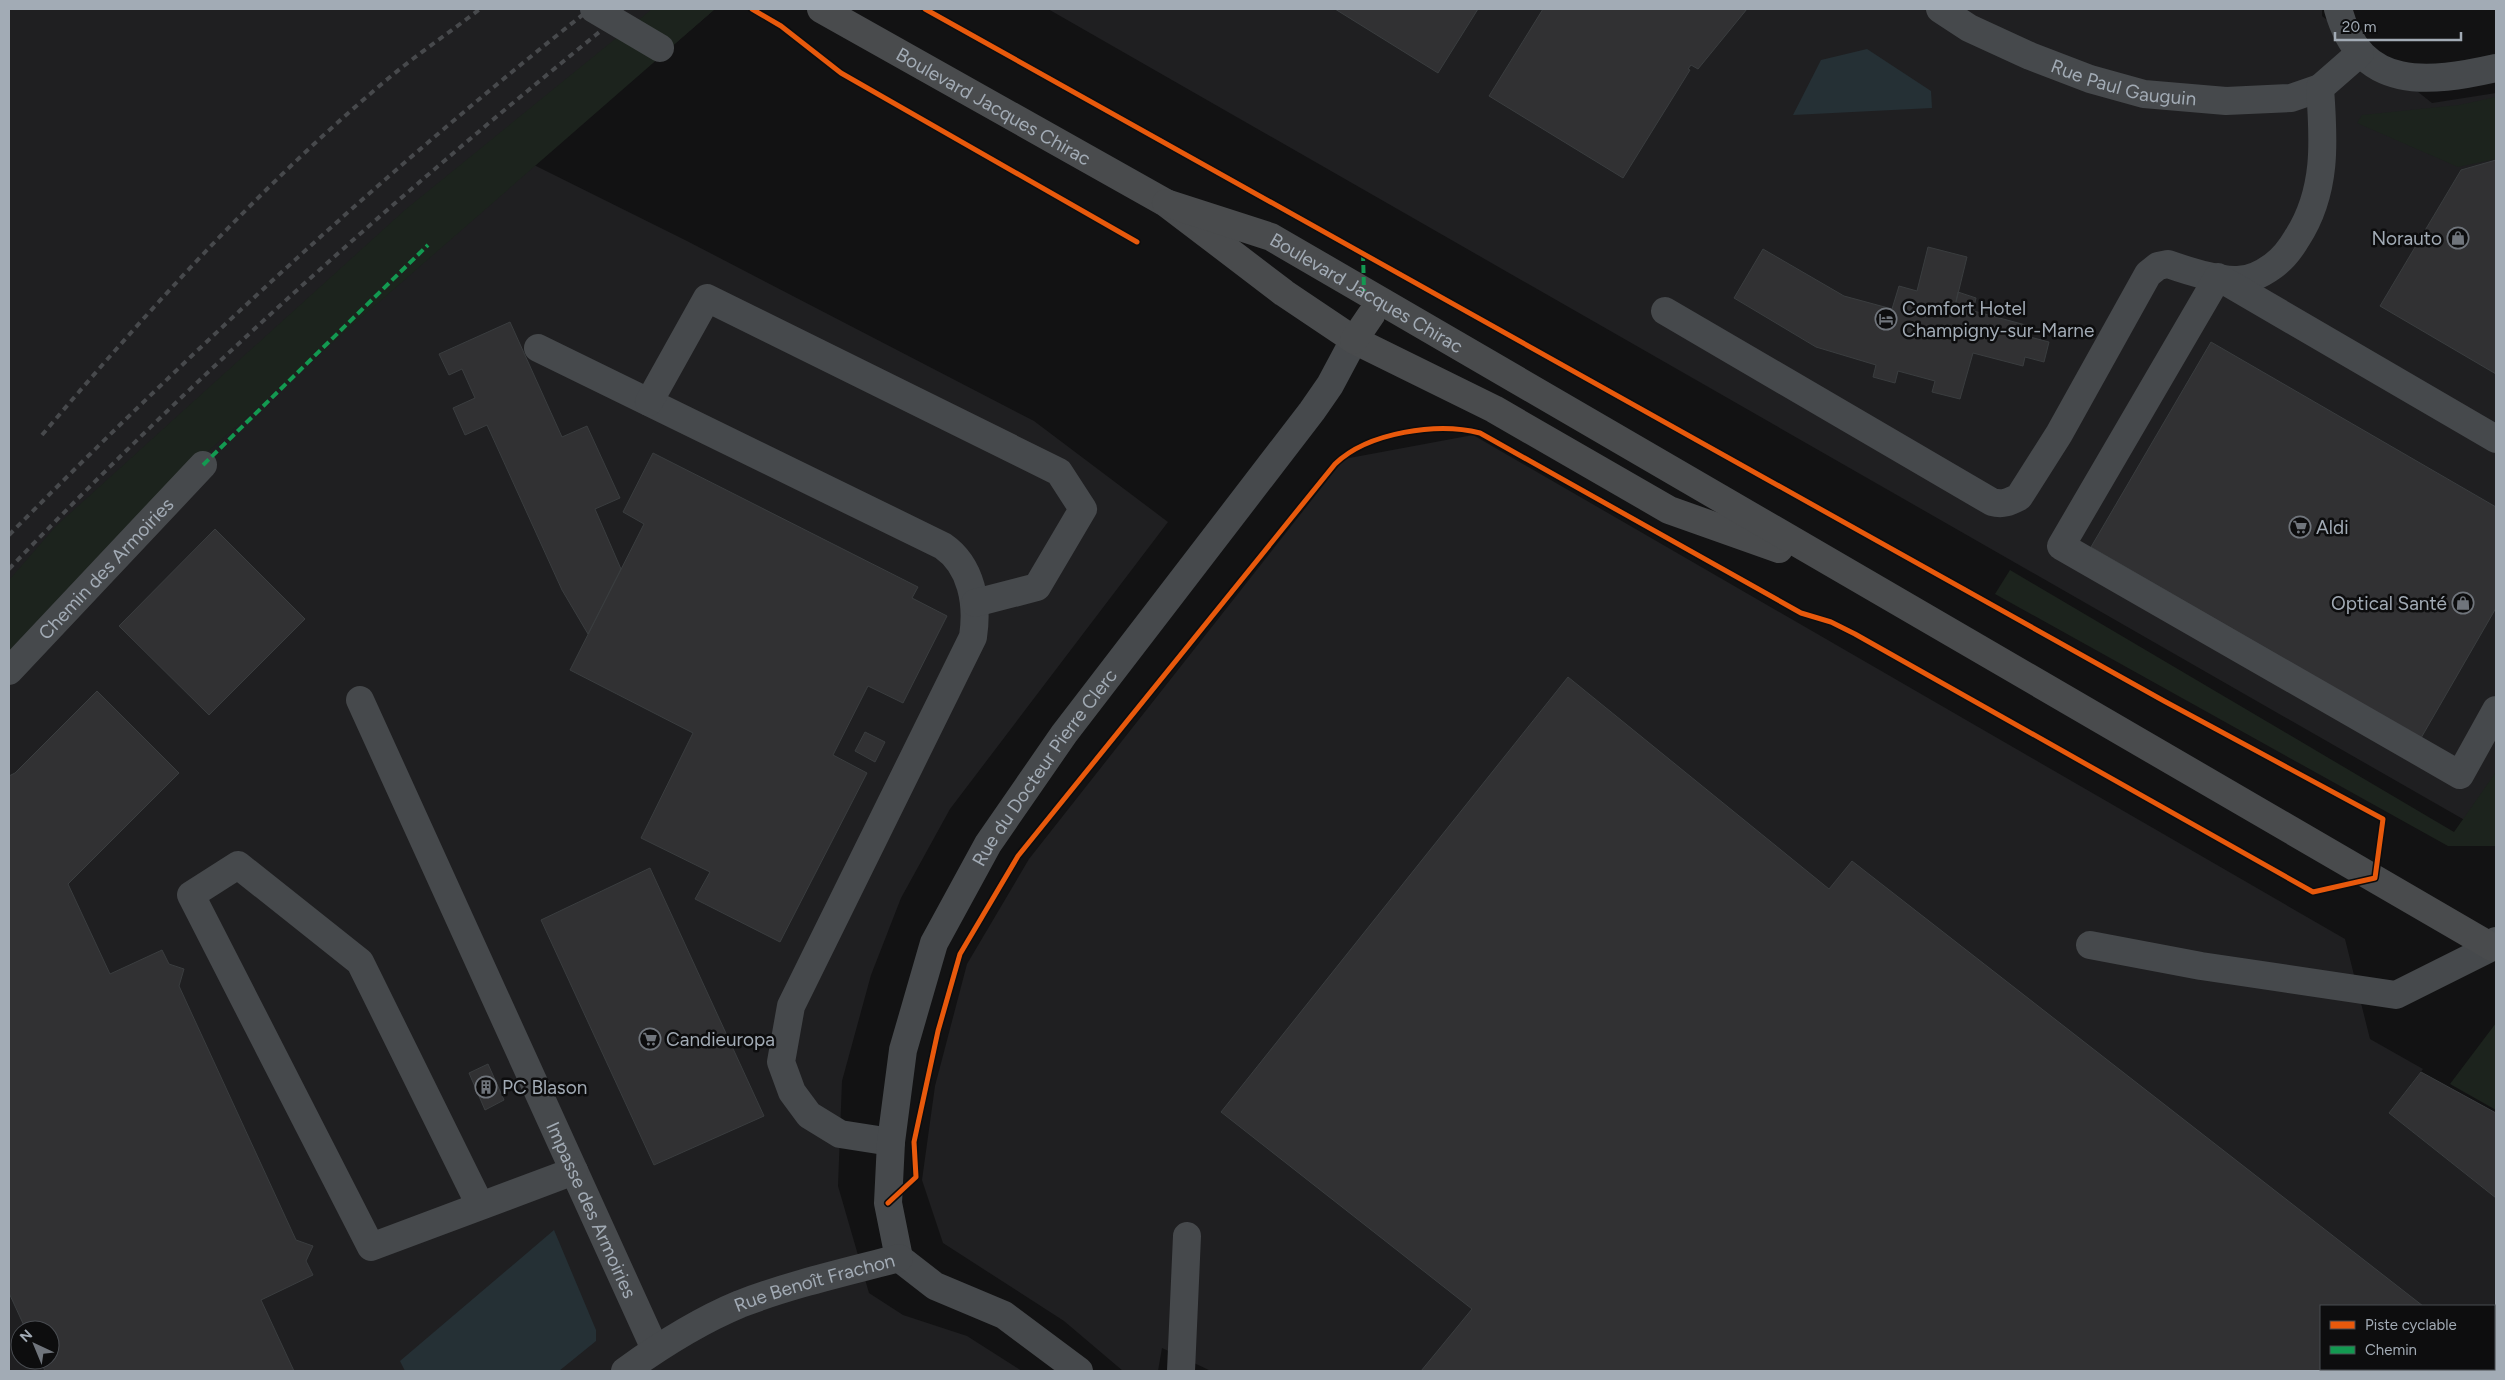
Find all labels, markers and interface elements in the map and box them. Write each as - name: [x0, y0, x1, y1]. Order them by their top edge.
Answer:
- scale bar: [2335, 10, 2461, 42]
- text: 20 m: [2342, 18, 2376, 36]
- street label: Boulevard Jacques Chirac: [892, 42, 1095, 170]
- street label: Rue Paul Gauguin: [2048, 54, 2197, 110]
- shop icon: Norauto: [2446, 226, 2470, 250]
- street label: Boulevard Jacques Chirac: [1266, 227, 1467, 358]
- place label: Norauto: [2371, 227, 2442, 250]
- place label: Comfort Hotel Champigny-sur-Marne: [1902, 297, 2094, 342]
- hotel icon: Comfort Hotel Champigny-sur-Marne: [1874, 307, 1898, 331]
- street label: Chemin des Armoiries: [33, 492, 178, 644]
- supermarket icon: Aldi: [2288, 515, 2312, 539]
- place label: Aldi: [2316, 516, 2349, 539]
- shop icon: Optical Santé: [2451, 591, 2475, 615]
- place label: Optical Santé: [2331, 592, 2447, 615]
- street label: Rue du Docteur Pierre Clerc: [967, 664, 1121, 870]
- supermarket icon: Candieuropa: [638, 1027, 662, 1051]
- place label: Candieuropa: [666, 1028, 775, 1051]
- building icon: PC Blason: [474, 1075, 498, 1099]
- place label: PC Blason: [502, 1076, 587, 1099]
- street label: Impasse des Armoiries: [542, 1118, 642, 1302]
- street label: Rue Benoît Frachon: [731, 1248, 897, 1317]
- legend: [2320, 1305, 2495, 1370]
- text: Piste cyclable: [2365, 1316, 2457, 1334]
- north arrow: [10, 1320, 60, 1370]
- text: N: [17, 1326, 36, 1346]
- text: Chemin: [2365, 1341, 2417, 1359]

